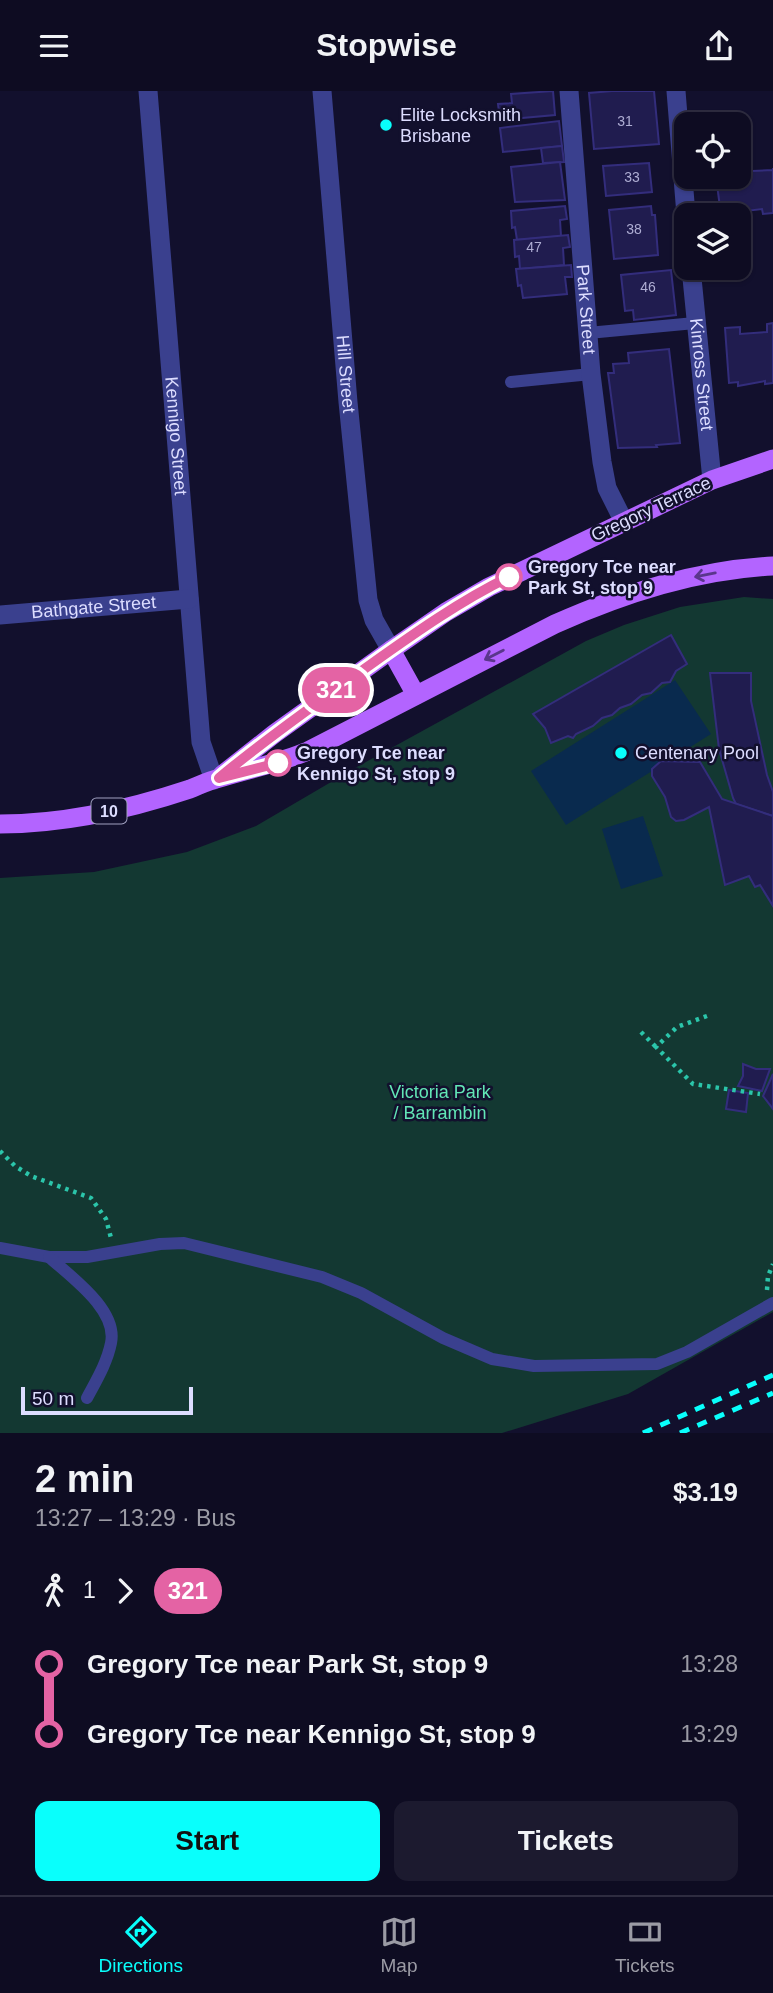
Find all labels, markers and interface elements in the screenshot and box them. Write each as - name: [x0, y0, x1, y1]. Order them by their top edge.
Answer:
- icon: menu: [35, 27, 73, 65]
- text: Stopwise: [316, 27, 457, 63]
- icon: share: [700, 27, 738, 65]
- place label: Elite Locksmith Brisbane: [400, 105, 521, 146]
- map controls: [674, 112, 751, 280]
- button: locate: [674, 112, 751, 189]
- house number: 31: [617, 113, 633, 129]
- marker: Elite Locksmith Brisbane: [378, 117, 394, 133]
- house number: 33: [624, 169, 640, 185]
- button: layers: [674, 203, 751, 280]
- house number: 38: [626, 221, 642, 237]
- house number: 47: [526, 239, 542, 255]
- street label: Park Street: [573, 264, 599, 355]
- house number: 46: [640, 279, 656, 295]
- street label: Kinross Street: [686, 317, 717, 432]
- street label: Hill Street: [332, 334, 359, 414]
- street label: Kennigo Street: [161, 376, 191, 496]
- street label: Gregory Terrace: [588, 473, 714, 545]
- place label: Gregory Tce near Park St, stop 9: [528, 557, 676, 598]
- marker: Gregory Tce near Park St, stop 9: [496, 564, 522, 590]
- one-way arrow: [694, 568, 717, 582]
- street label: Bathgate Street: [30, 592, 157, 622]
- one-way arrow: [484, 648, 505, 662]
- line badge: 321: [296, 667, 376, 713]
- text: 321: [316, 676, 356, 703]
- place label: Gregory Tce near Kennigo St, stop 9: [297, 743, 455, 784]
- place label: Centenary Pool: [635, 743, 759, 763]
- marker: Centenary Pool: [613, 745, 629, 761]
- marker: Gregory Tce near Kennigo St, stop 9: [265, 750, 291, 776]
- road number: 10: [92, 799, 126, 824]
- park label: Victoria Park / Barrambin: [389, 1082, 492, 1123]
- scale bar: [21, 1384, 192, 1416]
- text: 50 m: [32, 1388, 74, 1409]
- text: 2 min: [35, 1458, 134, 1500]
- text: $3.19: [673, 1477, 738, 1507]
- text: 13:27 – 13:29 · Bus: [35, 1505, 236, 1531]
- icon: walk: [35, 1572, 73, 1610]
- icon: forward: [106, 1572, 144, 1610]
- text: 1: [83, 1577, 96, 1603]
- text: 321: [168, 1577, 208, 1604]
- text: Gregory Tce near Park St, stop 9: [87, 1649, 488, 1679]
- text: 13:28: [680, 1651, 738, 1677]
- text: Gregory Tce near Kennigo St, stop 9: [87, 1719, 536, 1749]
- text: 13:29: [680, 1721, 738, 1747]
- button: Start: [35, 1801, 380, 1881]
- button: Tickets: [394, 1801, 738, 1881]
- tab: Directions: [99, 1913, 183, 1977]
- tab: Map: [380, 1913, 418, 1977]
- tab: Tickets: [615, 1913, 674, 1977]

